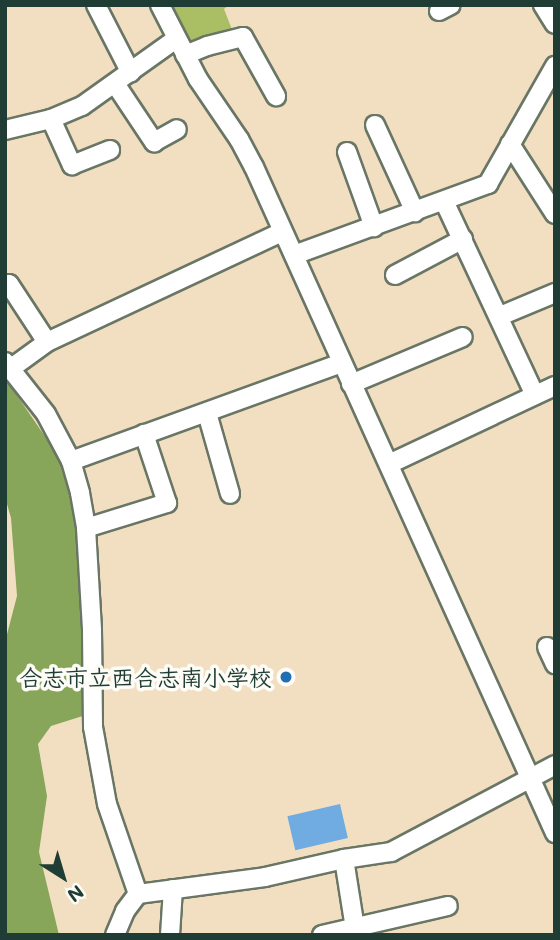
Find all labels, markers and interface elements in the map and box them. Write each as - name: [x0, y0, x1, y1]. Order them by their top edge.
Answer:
- place label: 合志市立西合志南小学校: [19, 663, 272, 691]
- marker: 合志市立西合志南小学校: [278, 669, 294, 685]
- north arrow: [28, 842, 98, 912]
- text: N: [63, 880, 89, 908]

